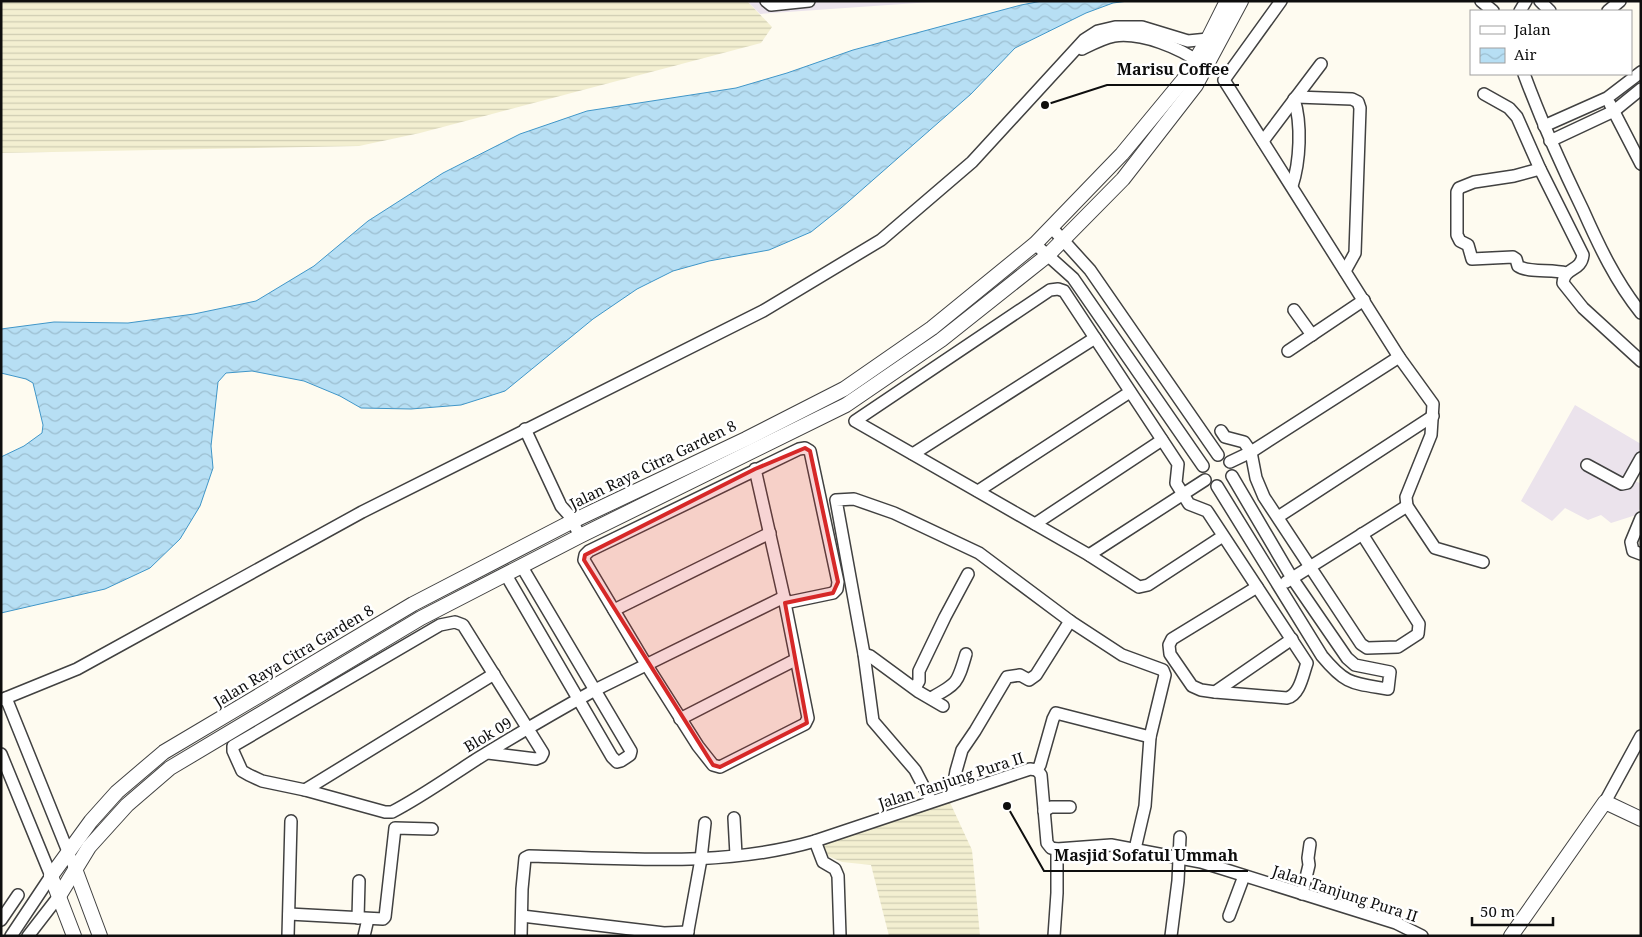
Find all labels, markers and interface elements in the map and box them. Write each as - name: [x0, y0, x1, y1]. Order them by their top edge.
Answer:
- legend: [1470, 10, 1632, 75]
- text: Jalan: [1513, 19, 1551, 39]
- text: Air: [1514, 44, 1536, 64]
- callout: Marisu Coffee: [1107, 54, 1239, 85]
- text: Marisu Coffee: [1117, 58, 1229, 80]
- street label: Jalan Raya Citra Garden 8: [565, 415, 739, 514]
- street label: Jalan Raya Citra Garden 8: [209, 599, 377, 711]
- street label: Blok 09: [460, 712, 515, 756]
- street label: Jalan Tanjung Pura II: [875, 747, 1026, 813]
- callout: Masjid Sofatul Ummah: [1044, 840, 1248, 871]
- text: Masjid Sofatul Ummah: [1054, 844, 1238, 866]
- street label: Jalan Tanjung Pura II: [1269, 860, 1421, 926]
- scale bar: [1472, 894, 1553, 926]
- text: 50 m: [1480, 901, 1515, 921]

